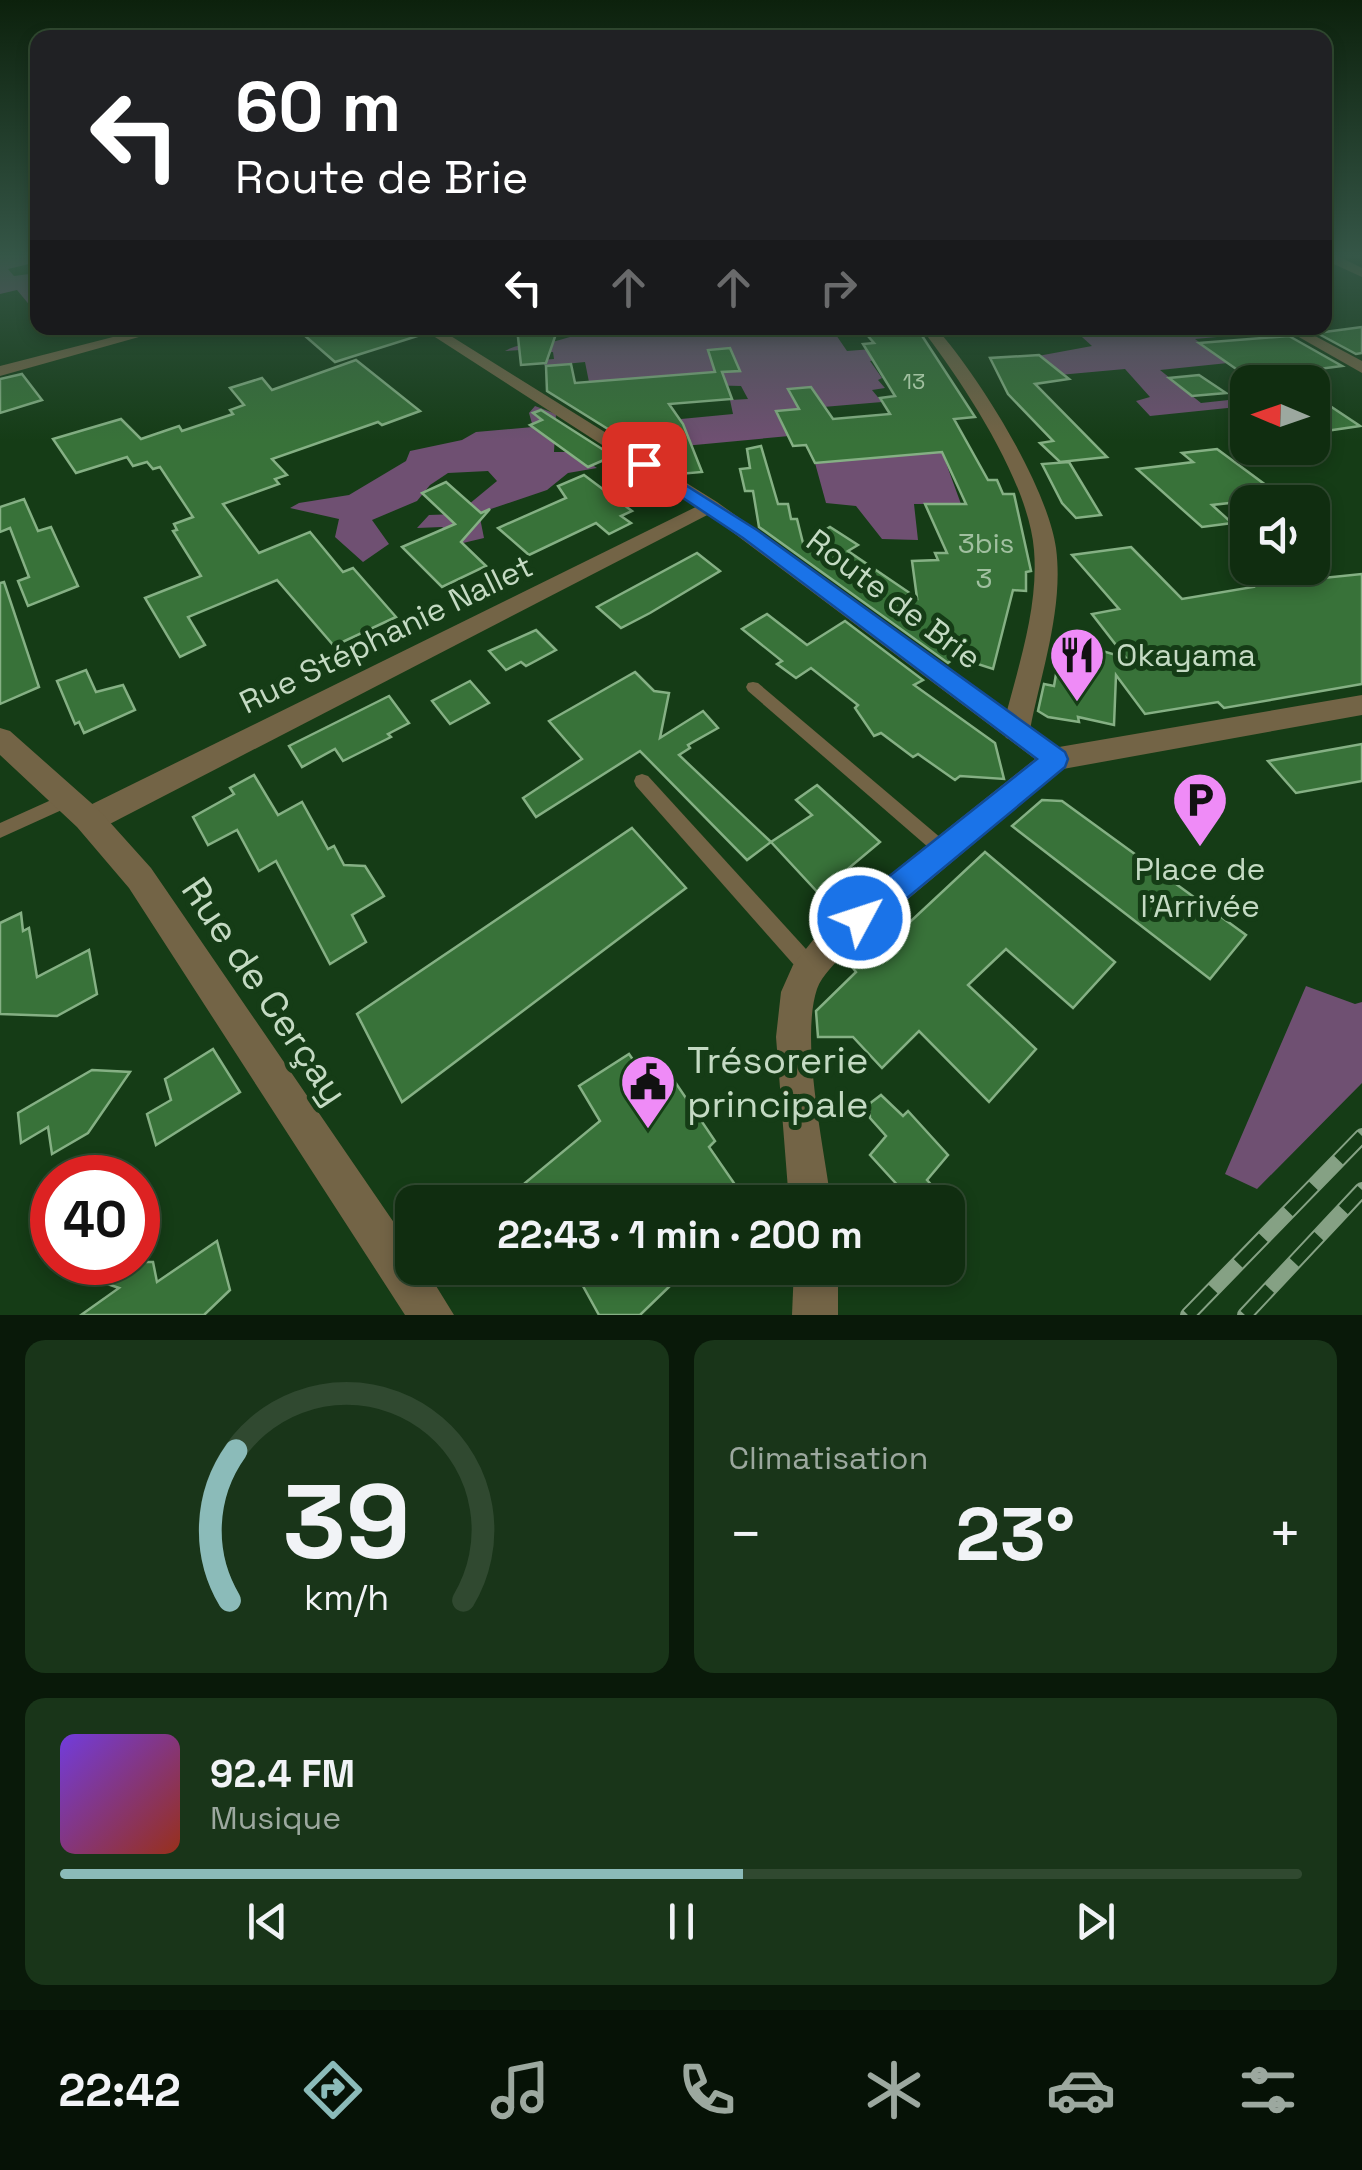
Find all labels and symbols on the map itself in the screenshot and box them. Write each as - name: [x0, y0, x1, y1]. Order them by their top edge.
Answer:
- north arrow: [1230, 365, 1330, 465]
- house number: 13: [903, 367, 925, 395]
- pin: [602, 422, 687, 507]
- street label: Route de Brie: [799, 520, 989, 678]
- house number: 3bis: [958, 525, 1014, 561]
- street label: Rue Stéphanie Nallet: [233, 546, 539, 722]
- house number: 3: [976, 560, 992, 596]
- restaurant icon: Okayama: [1047, 625, 1107, 704]
- place label: Okayama: [1116, 635, 1256, 675]
- parking icon: Place de l'Arrivée: [1170, 770, 1230, 849]
- place label: Place de l'Arrivée: [1135, 849, 1265, 926]
- position arrow: [808, 866, 912, 970]
- street label: Rue de Cerçay: [171, 868, 359, 1114]
- place label: Trésorerie principale: [687, 1036, 869, 1128]
- public building icon: Trésorerie principale: [618, 1052, 678, 1131]
- speed limit sign: 40: [30, 1155, 160, 1285]

